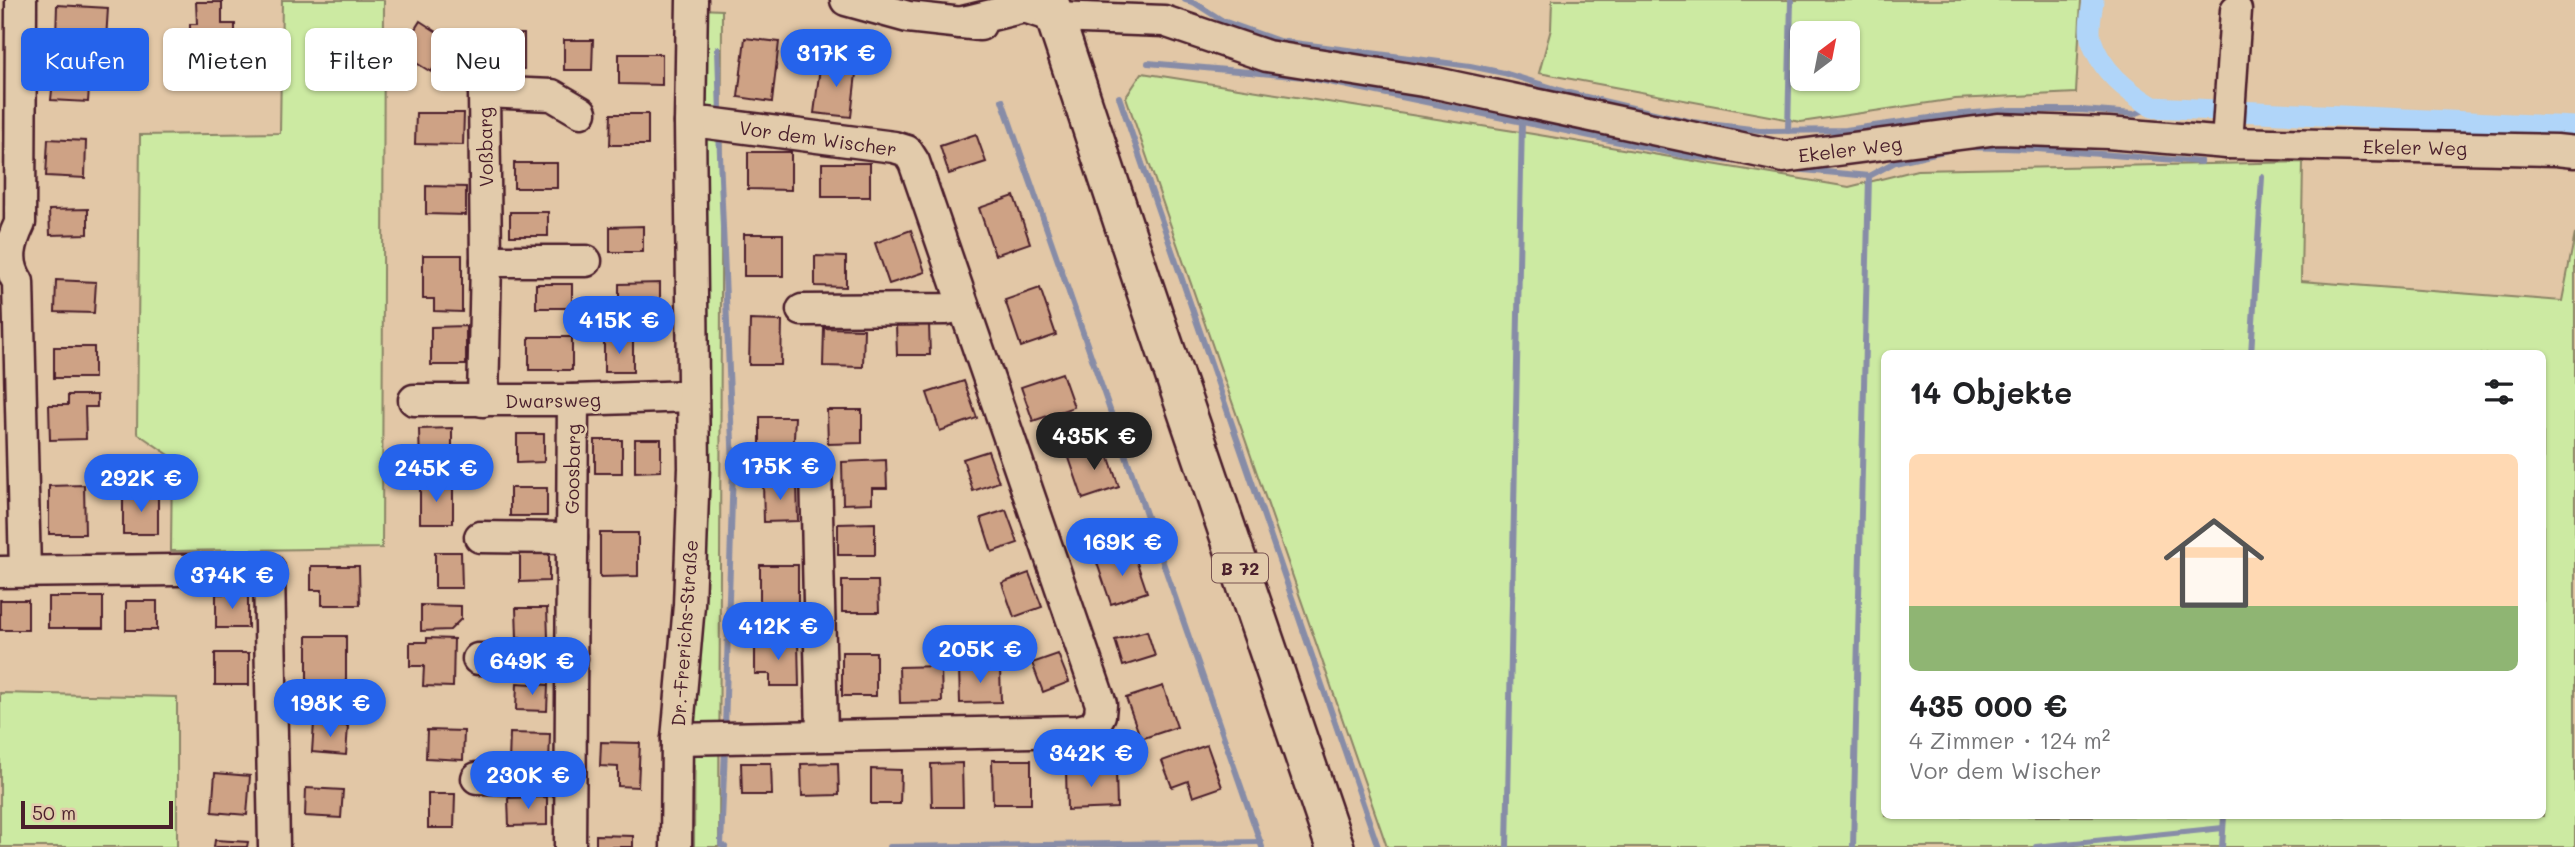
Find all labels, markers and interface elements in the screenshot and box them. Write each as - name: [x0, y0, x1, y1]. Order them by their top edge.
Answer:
- north arrow: [1790, 21, 1860, 91]
- map controls: [1790, 21, 1860, 91]
- chip: Kaufen: [21, 28, 149, 91]
- chip: Mieten: [163, 28, 291, 91]
- chip: Filter: [305, 28, 417, 91]
- chip: Neu: [431, 28, 525, 91]
- pin: 317K €: [779, 29, 893, 89]
- text: 317K €: [797, 37, 875, 67]
- street label: Voßbarg: [472, 107, 498, 187]
- street label: Vor dem Wischer: [738, 115, 898, 161]
- street label: Ekeler Weg: [1797, 130, 1903, 168]
- street label: Ekeler Weg: [2363, 134, 2467, 160]
- pin: 415K €: [562, 296, 676, 356]
- text: 415K €: [579, 304, 659, 334]
- text: 14 Objekte: [1909, 372, 2072, 412]
- icon: filters: [2480, 373, 2518, 411]
- street label: Dwarsweg: [505, 387, 601, 413]
- pin: 435K €: [1037, 412, 1151, 472]
- text: 435K €: [1052, 420, 1136, 450]
- street label: Goosbarg: [559, 424, 585, 514]
- pin: 175K €: [723, 442, 837, 502]
- pin: 245K €: [379, 444, 493, 504]
- text: 175K €: [741, 450, 819, 480]
- text: 245K €: [395, 452, 477, 482]
- pin: 292K €: [84, 454, 198, 514]
- text: 292K €: [100, 462, 182, 492]
- icon: home: [2151, 500, 2277, 626]
- pin: 169K €: [1065, 518, 1179, 578]
- text: 169K €: [1082, 526, 1162, 556]
- street label: Dr.-Frerichs-Straße: [665, 539, 703, 727]
- pin: 374K €: [175, 552, 289, 611]
- road number: B 72: [1212, 554, 1268, 582]
- text: 374K €: [190, 559, 274, 589]
- pin: 412K €: [721, 602, 835, 662]
- text: 412K €: [738, 610, 818, 640]
- pin: 205K €: [923, 626, 1037, 685]
- text: 205K €: [938, 633, 1022, 663]
- pin: 649K €: [475, 638, 589, 697]
- text: 649K €: [490, 645, 574, 675]
- pin: 198K €: [273, 680, 387, 739]
- text: 435 000 €: [1909, 685, 2067, 725]
- text: 198K €: [290, 687, 370, 717]
- text: 4 Zimmer · 124 m²: [1909, 725, 2111, 755]
- pin: 342K €: [1034, 730, 1148, 789]
- text: 342K €: [1049, 737, 1133, 767]
- pin: 230K €: [471, 752, 585, 811]
- text: Vor dem Wischer: [1909, 755, 2102, 785]
- text: 230K €: [486, 759, 570, 789]
- scale bar: [21, 798, 173, 830]
- text: 50 m: [32, 800, 76, 825]

